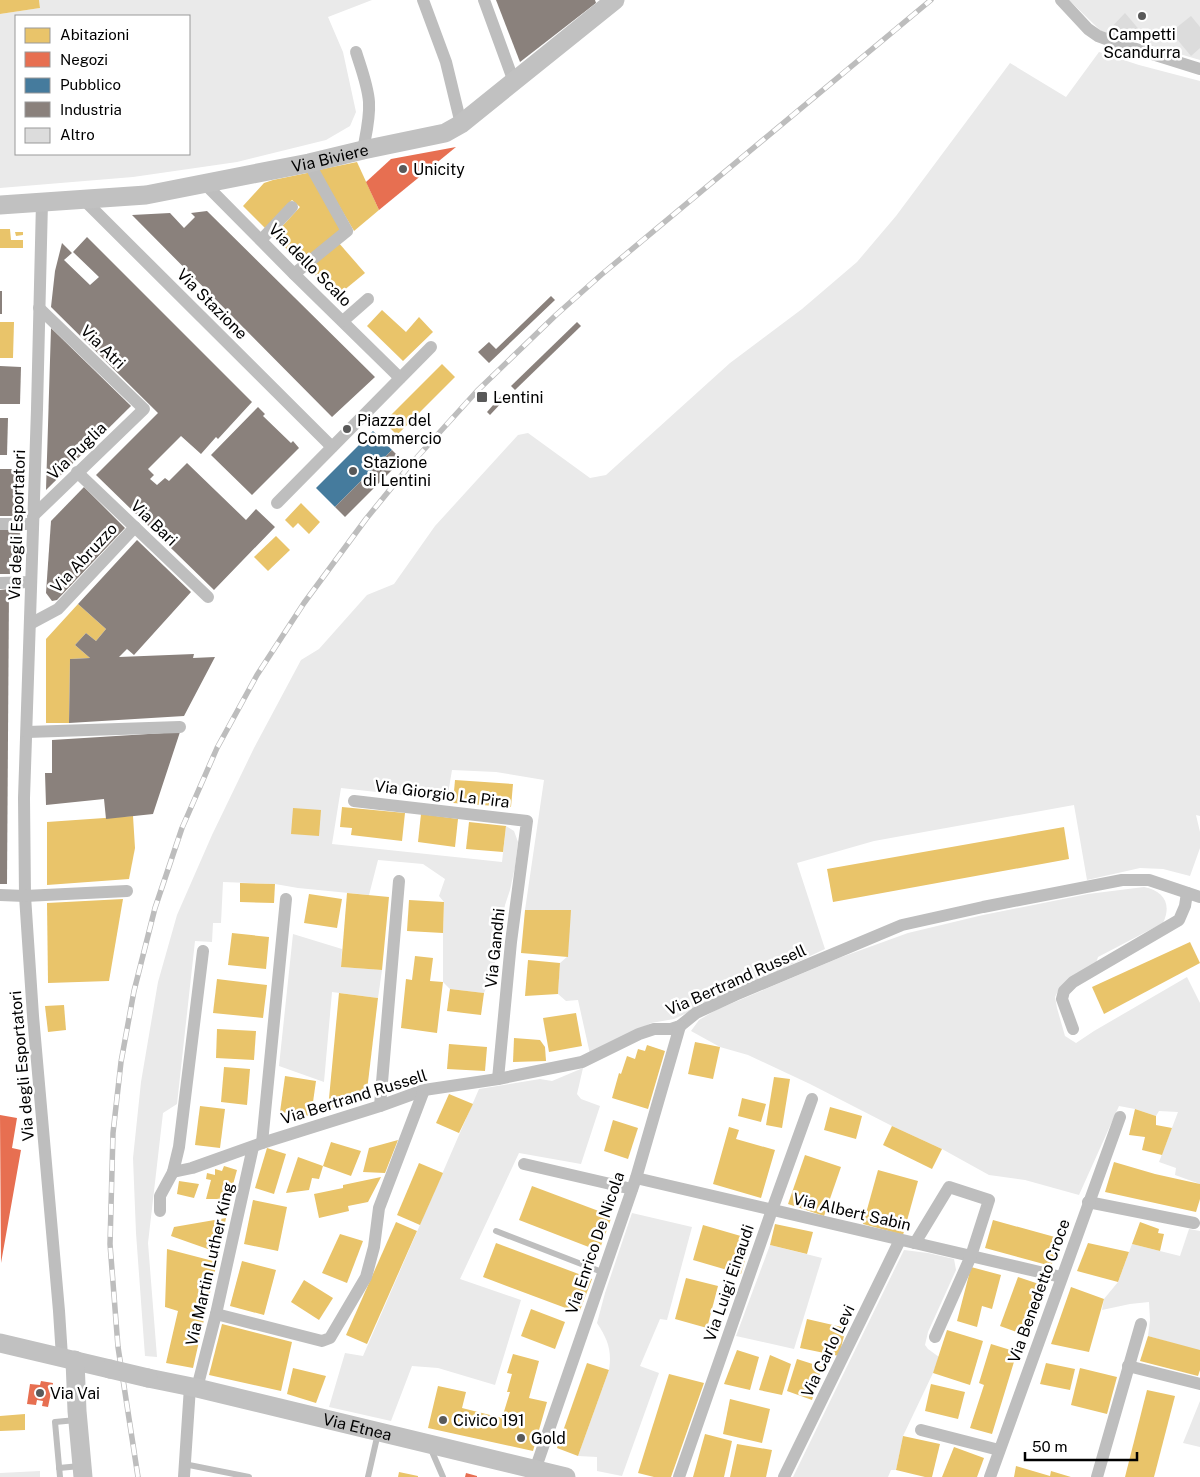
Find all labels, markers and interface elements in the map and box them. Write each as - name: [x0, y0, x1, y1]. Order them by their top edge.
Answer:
- marker: Campetti Scandurra: [1136, 10, 1148, 22]
- legend: [15, 15, 190, 155]
- place label: Campetti Scandurra: [1103, 25, 1181, 62]
- text: Abitazioni: [60, 26, 129, 43]
- text: Negozi: [60, 51, 108, 68]
- text: Pubblico: [60, 76, 121, 93]
- text: Industria: [60, 101, 122, 118]
- text: Altro: [60, 126, 95, 143]
- street label: Via Biviere: [290, 140, 370, 176]
- place label: Unicity: [413, 160, 465, 179]
- marker: Unicity: [397, 163, 409, 175]
- street label: Via dello Scalo: [265, 220, 355, 310]
- street label: Via Stazione: [173, 265, 251, 343]
- street label: Via Atri: [77, 321, 129, 373]
- place label: Lentini: [493, 388, 543, 407]
- marker: Lentini: [475, 390, 489, 404]
- place label: Piazza del Commercio: [357, 411, 442, 448]
- street label: Via Puglia: [44, 418, 110, 484]
- marker: Piazza del Commercio: [341, 423, 353, 435]
- street label: Via degli Esportatori: [5, 449, 29, 601]
- place label: Stazione di Lentini: [363, 453, 431, 490]
- marker: Stazione di Lentini: [347, 465, 359, 477]
- street label: Via Bari: [127, 496, 181, 550]
- street label: Via Abruzzo: [47, 519, 121, 597]
- street label: Via Giorgio La Pira: [373, 776, 511, 812]
- street label: Via Gandhi: [481, 907, 509, 989]
- street label: Via Bertrand Russell: [663, 940, 809, 1020]
- street label: Via degli Esportatori: [6, 990, 38, 1142]
- street label: Via Bertrand Russell: [279, 1066, 429, 1128]
- street label: Via Enrico De Nicola: [562, 1169, 628, 1317]
- street label: Via Martin Luther King: [182, 1180, 238, 1348]
- street label: Via Albert Sabin: [791, 1189, 913, 1235]
- street label: Via Benedetto Croce: [1004, 1216, 1074, 1366]
- street label: Via Luigi Einaudi: [700, 1222, 758, 1344]
- street label: Via Carlo Levi: [797, 1302, 859, 1400]
- place label: Via Vai: [50, 1384, 100, 1403]
- marker: Via Vai: [34, 1387, 46, 1399]
- street label: Via Etnea: [321, 1409, 394, 1444]
- place label: Civico 191: [453, 1411, 525, 1430]
- marker: Civico 191: [437, 1414, 449, 1426]
- place label: Gold: [531, 1429, 566, 1448]
- scale bar: [1025, 1430, 1138, 1462]
- marker: Gold: [515, 1432, 527, 1444]
- text: 50 m: [1032, 1438, 1067, 1455]

